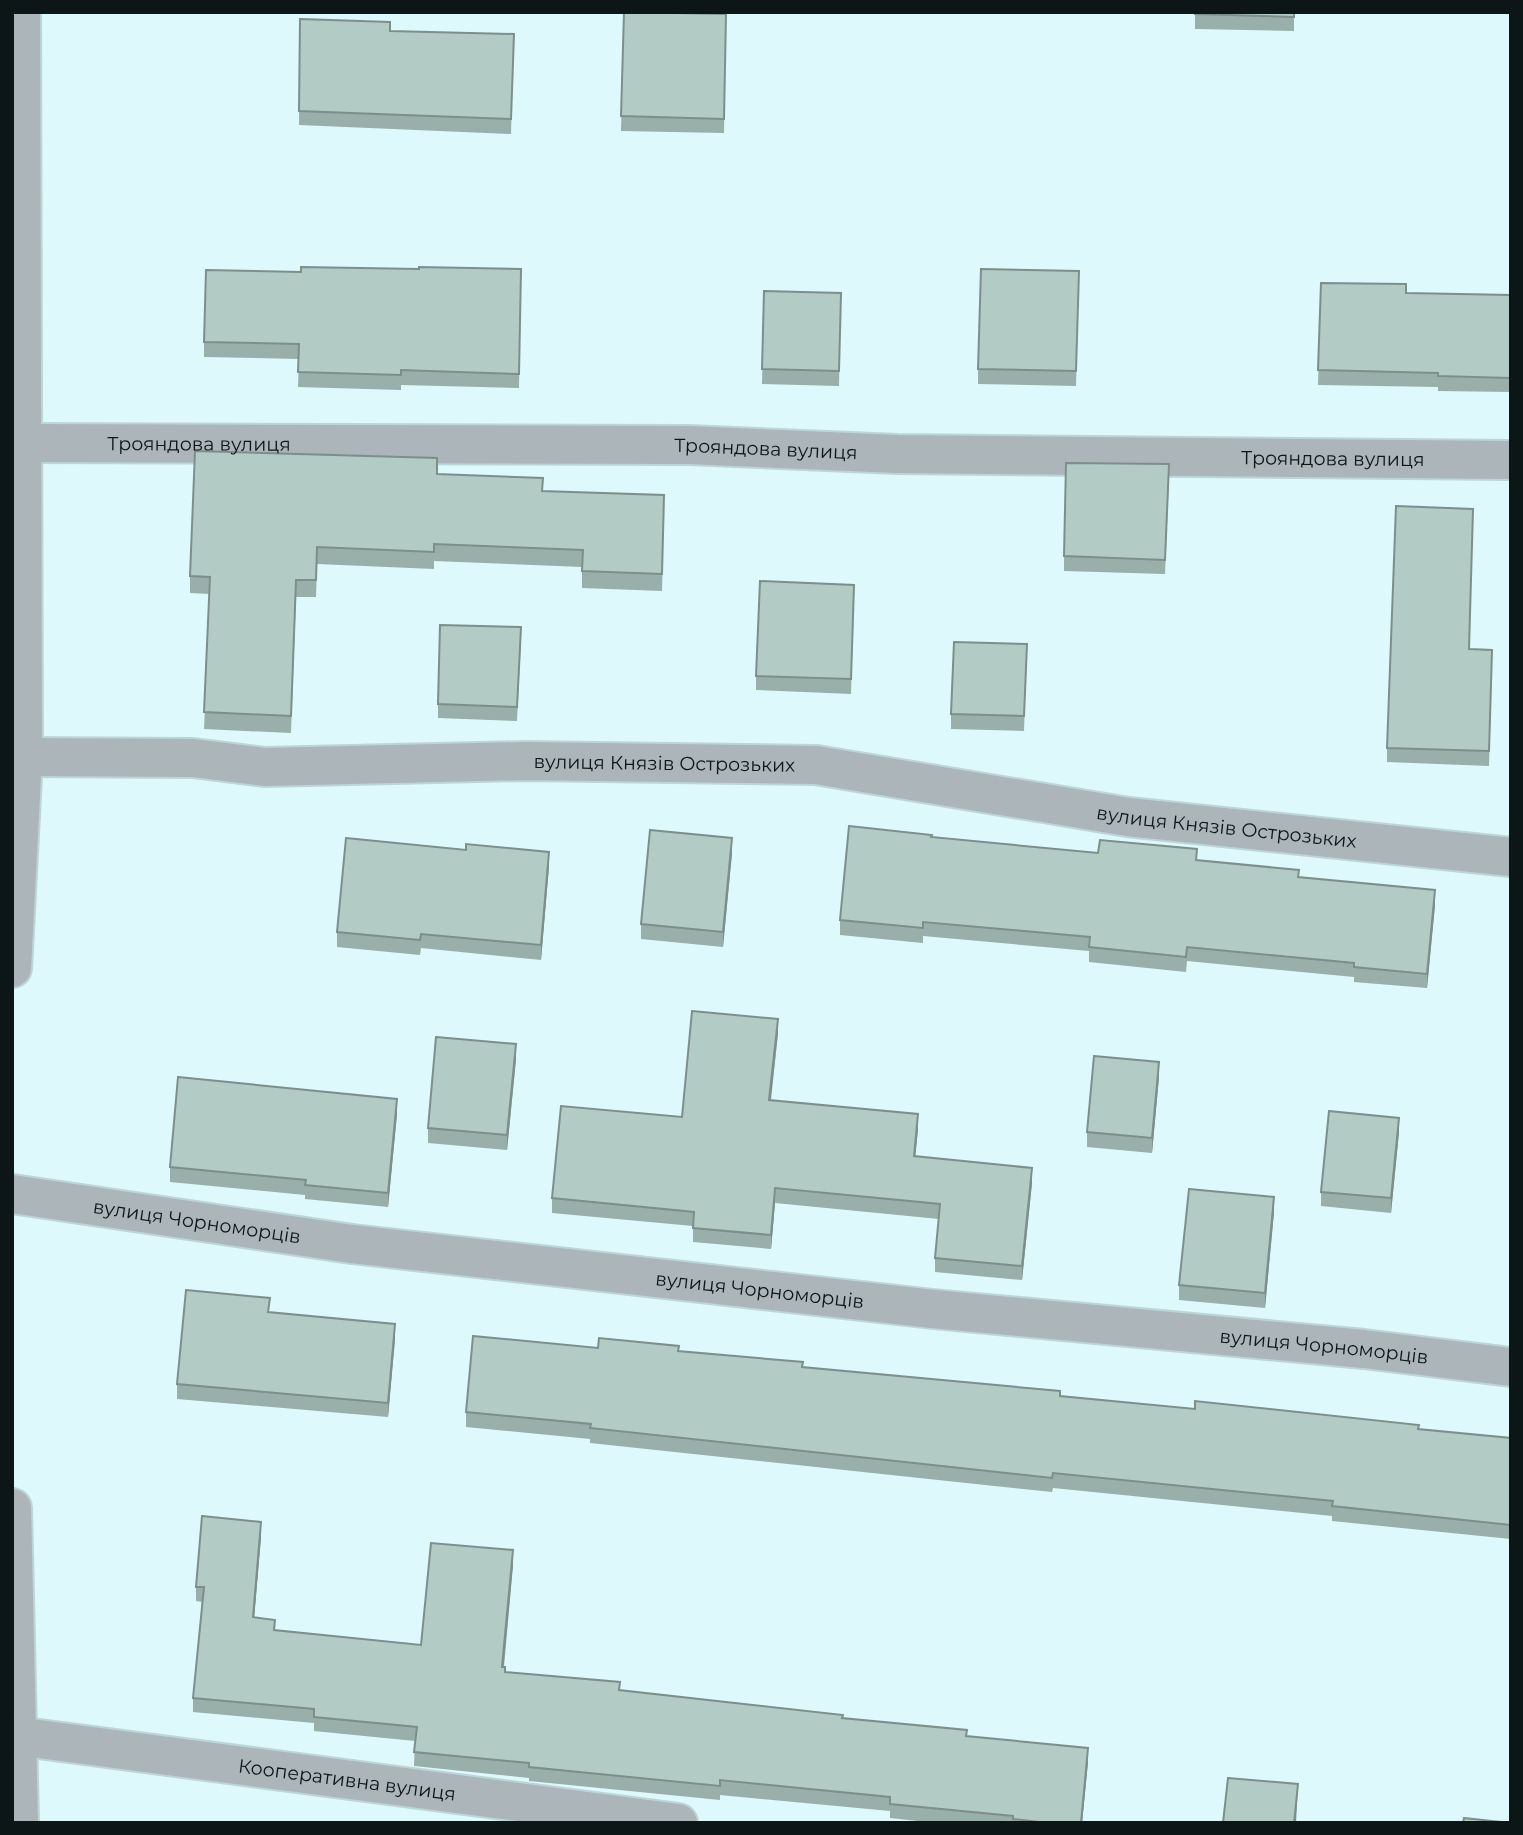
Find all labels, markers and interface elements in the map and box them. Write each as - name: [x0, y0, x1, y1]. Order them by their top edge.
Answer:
- street label: Трояндова вулиця: [107, 432, 291, 456]
- street label: Трояндова вулиця: [674, 434, 858, 464]
- street label: Трояндова вулиця: [1241, 446, 1425, 471]
- street label: вулиця Князів Острозьких: [533, 750, 795, 777]
- street label: вулиця Князів Острозьких: [1095, 801, 1358, 853]
- street label: вулиця Чорноморців: [91, 1195, 302, 1248]
- street label: вулиця Чорноморців: [654, 1267, 865, 1313]
- street label: вулиця Чорноморців: [1218, 1325, 1430, 1369]
- street label: Кооперативна вулиця: [237, 1754, 457, 1806]

